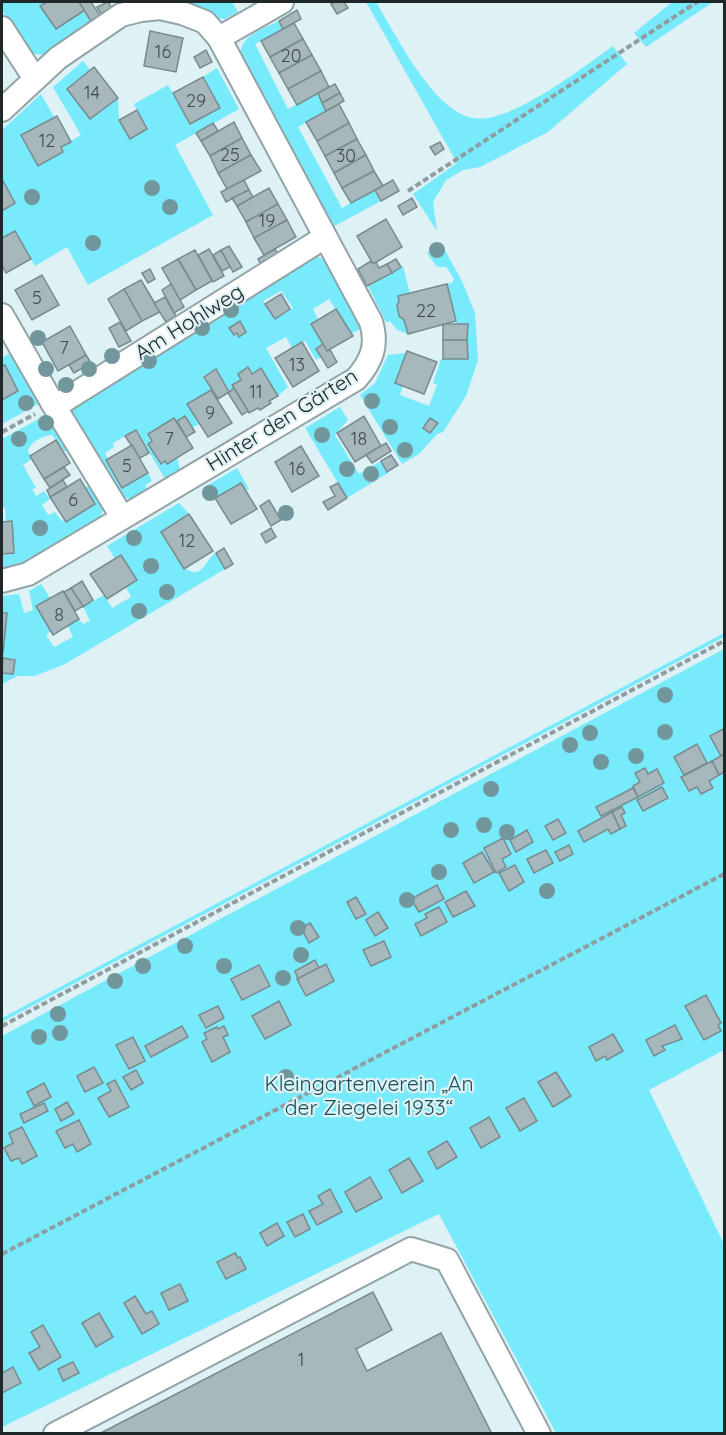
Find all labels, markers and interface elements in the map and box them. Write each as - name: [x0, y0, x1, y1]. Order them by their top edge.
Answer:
- house number: 16: [155, 40, 171, 63]
- house number: 20: [281, 44, 301, 67]
- house number: 14: [84, 81, 100, 104]
- house number: 29: [186, 89, 206, 112]
- house number: 12: [39, 129, 55, 152]
- house number: 25: [220, 143, 240, 166]
- house number: 30: [336, 144, 356, 167]
- house number: 19: [259, 209, 275, 232]
- street label: Am Hohlweg: [129, 277, 248, 365]
- house number: 5: [32, 286, 42, 309]
- house number: 22: [416, 299, 436, 322]
- house number: 7: [59, 336, 69, 359]
- house number: 13: [289, 353, 305, 376]
- street label: Hinter den Gärten: [201, 362, 362, 476]
- house number: 11: [249, 380, 263, 403]
- house number: 9: [205, 401, 215, 424]
- house number: 7: [164, 427, 174, 450]
- house number: 18: [351, 427, 367, 450]
- house number: 5: [122, 454, 132, 477]
- house number: 16: [289, 457, 305, 480]
- house number: 6: [68, 488, 78, 511]
- house number: 12: [179, 529, 195, 552]
- house number: 8: [54, 603, 64, 626]
- park label: Kleingartenverein „An der Ziegelei 1933“: [264, 1070, 474, 1120]
- house number: 1: [298, 1348, 304, 1371]

